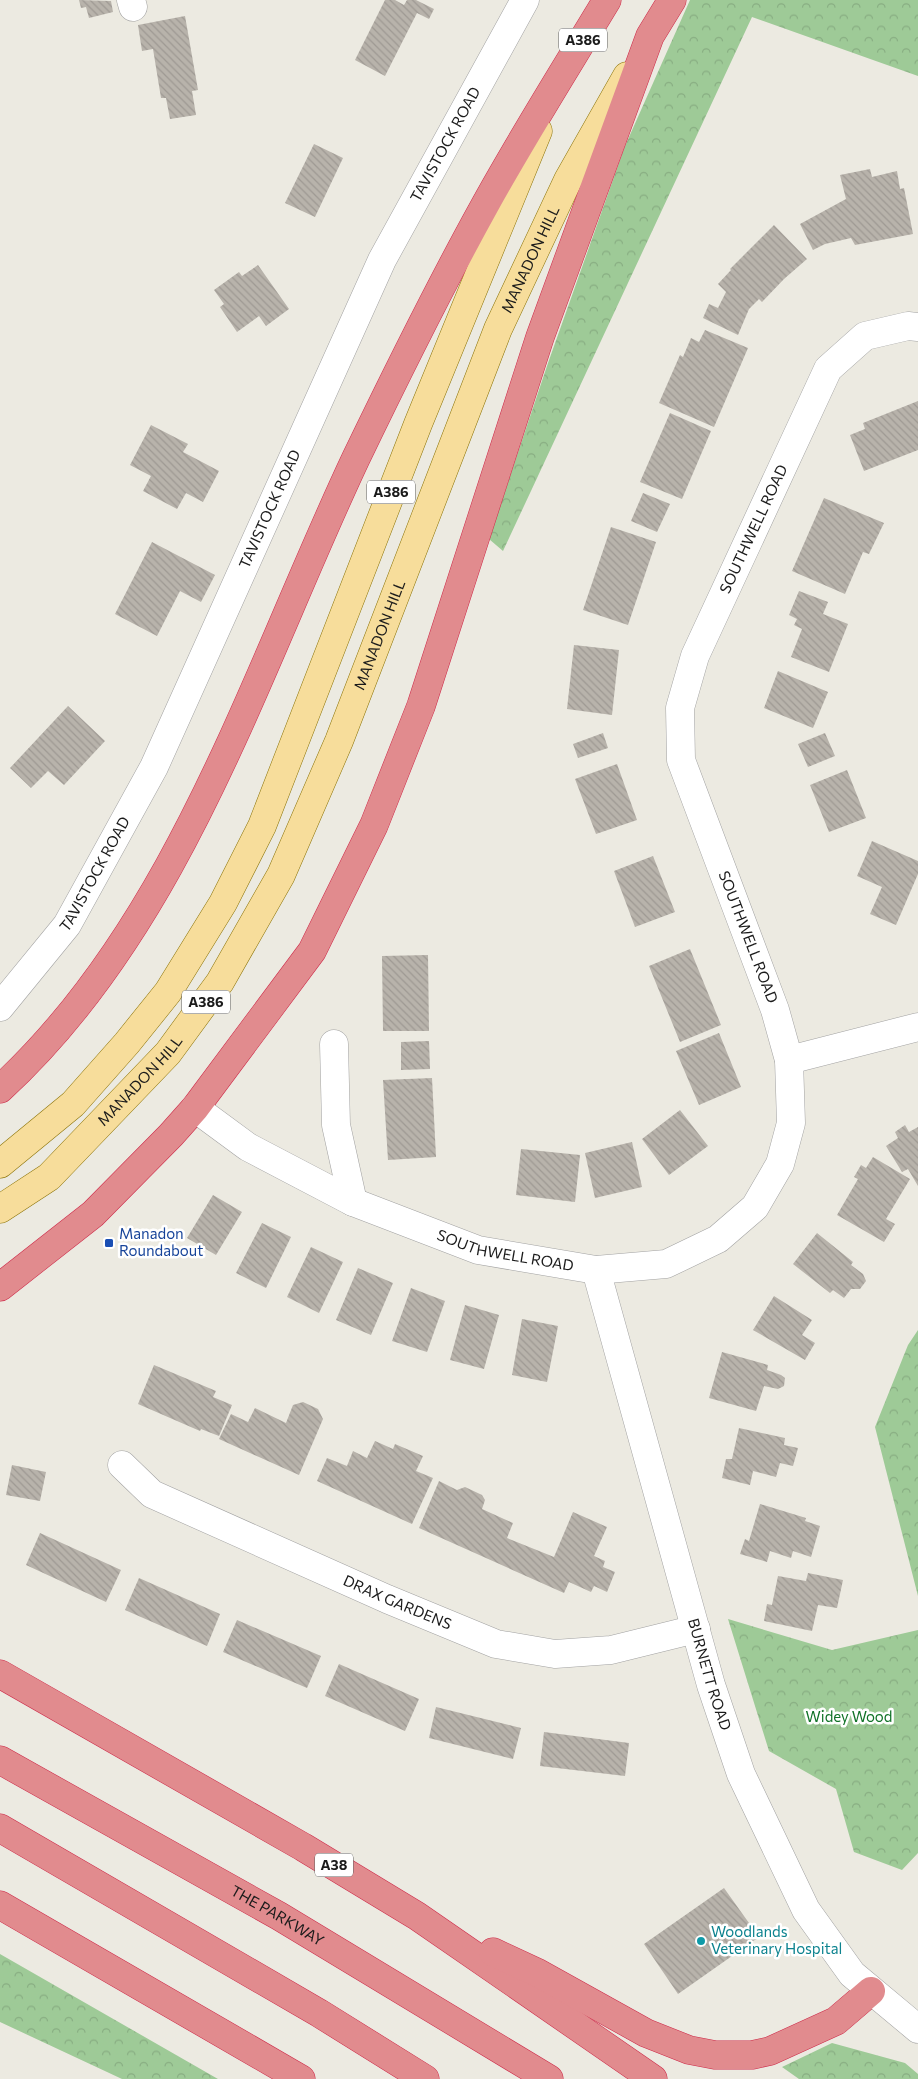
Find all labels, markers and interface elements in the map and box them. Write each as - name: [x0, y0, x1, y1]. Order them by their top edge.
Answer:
- road number: A386: [559, 28, 607, 52]
- street label: TAVISTOCK ROAD: [406, 83, 483, 205]
- street label: MANADON HILL: [497, 202, 563, 316]
- street label: TAVISTOCK ROAD: [235, 446, 304, 571]
- street label: SOUTHWELL ROAD: [715, 461, 791, 596]
- road number: A386: [367, 481, 415, 504]
- street label: MANADON HILL: [350, 577, 408, 692]
- street label: TAVISTOCK ROAD: [55, 813, 133, 935]
- street label: SOUTHWELL ROAD: [715, 868, 782, 1005]
- road number: A386: [182, 990, 230, 1014]
- street label: MANADON HILL: [93, 1032, 186, 1129]
- place label: Manadon Roundabout: [119, 1224, 203, 1259]
- street label: SOUTHWELL ROAD: [435, 1225, 575, 1274]
- marker: Manadon Roundabout: [103, 1237, 115, 1249]
- street label: DRAX GARDENS: [341, 1571, 455, 1633]
- street label: BURNETT ROAD: [685, 1616, 736, 1732]
- park label: Widey Wood: [805, 1707, 893, 1725]
- road number: A38: [315, 1854, 353, 1876]
- street label: THE PARKWAY: [228, 1881, 328, 1949]
- place label: Woodlands Veterinary Hospital: [711, 1922, 842, 1957]
- marker: Woodlands Veterinary Hospital: [695, 1935, 707, 1947]

